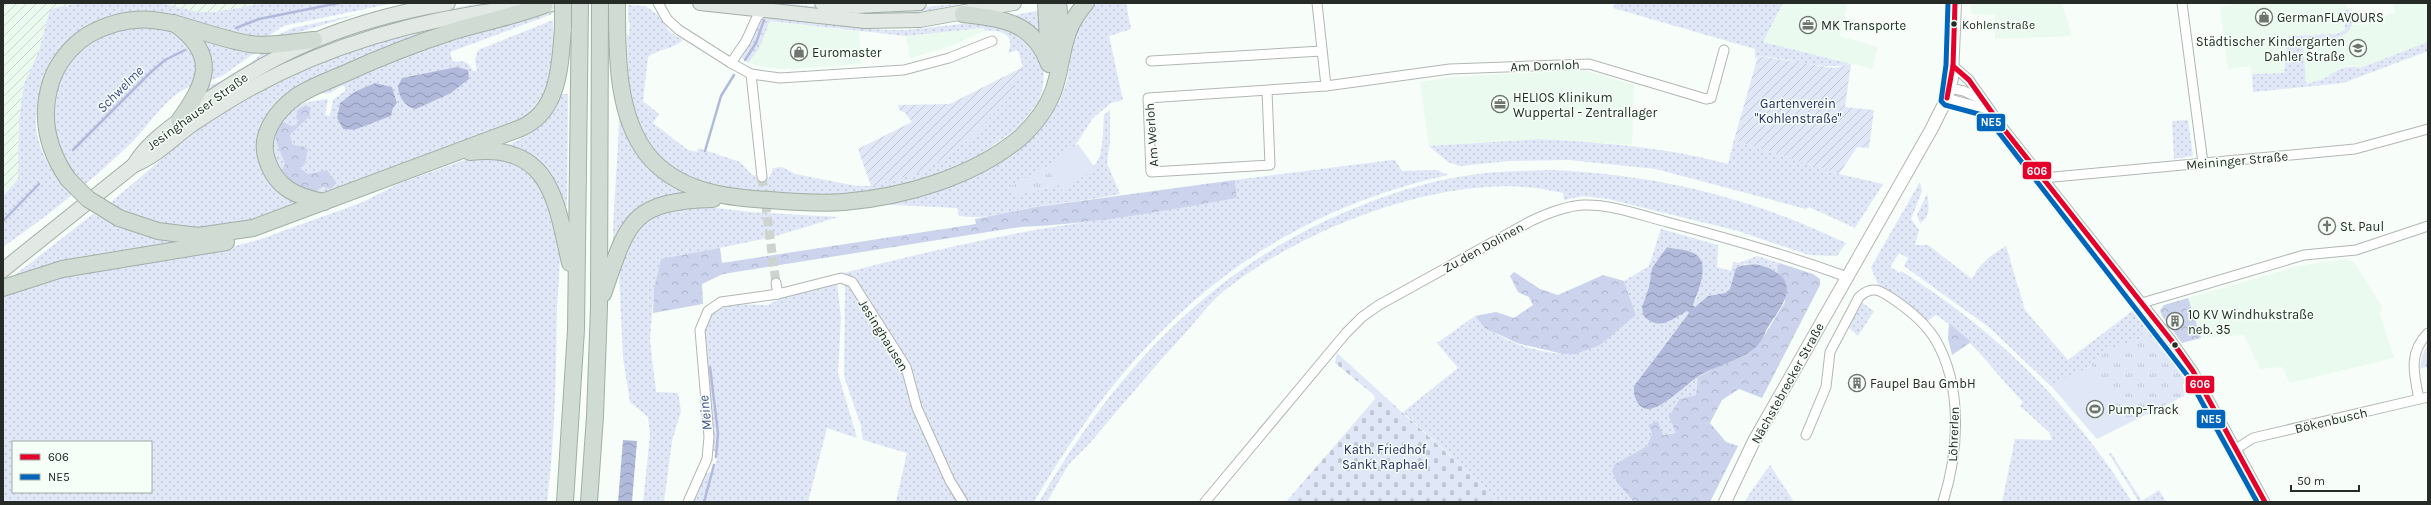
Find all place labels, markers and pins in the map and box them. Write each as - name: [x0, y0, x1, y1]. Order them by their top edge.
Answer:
- shop icon: GermanFLAVOURS: [2254, 7, 2274, 27]
- place label: GermanFLAVOURS: [2277, 10, 2384, 25]
- office icon: MK Transporte: [1798, 15, 1818, 35]
- place label: MK Transporte: [1821, 18, 1906, 33]
- place label: Kohlenstraße: [1962, 18, 2035, 32]
- marker: Kohlenstraße: [1949, 19, 1959, 29]
- place label: Städtischer Kindergarten Dahler Straße: [2196, 34, 2345, 64]
- school or university icon: Städtischer Kindergarten Dahler Straße: [2348, 38, 2368, 58]
- shop icon: Euromaster: [789, 42, 809, 62]
- place label: Euromaster: [812, 45, 882, 60]
- place label: HELIOS Klinikum Wuppertal - Zentrallager: [1513, 90, 1657, 120]
- office icon: HELIOS Klinikum Wuppertal - Zentrallager: [1490, 94, 1510, 114]
- church icon: St. Paul: [2317, 216, 2337, 236]
- place label: St. Paul: [2340, 219, 2384, 234]
- place label: 10 KV Windhukstraße neb. 35: [2188, 307, 2314, 337]
- building icon: 10 KV Windhukstraße neb. 35: [2165, 311, 2185, 331]
- unlabelled marker: [2170, 340, 2180, 350]
- building icon: Faupel Bau GmbH: [1847, 373, 1867, 393]
- place label: Faupel Bau GmbH: [1870, 376, 1976, 391]
- sports icon: Pump-Track: [2085, 399, 2105, 419]
- place label: Pump-Track: [2108, 402, 2179, 417]

